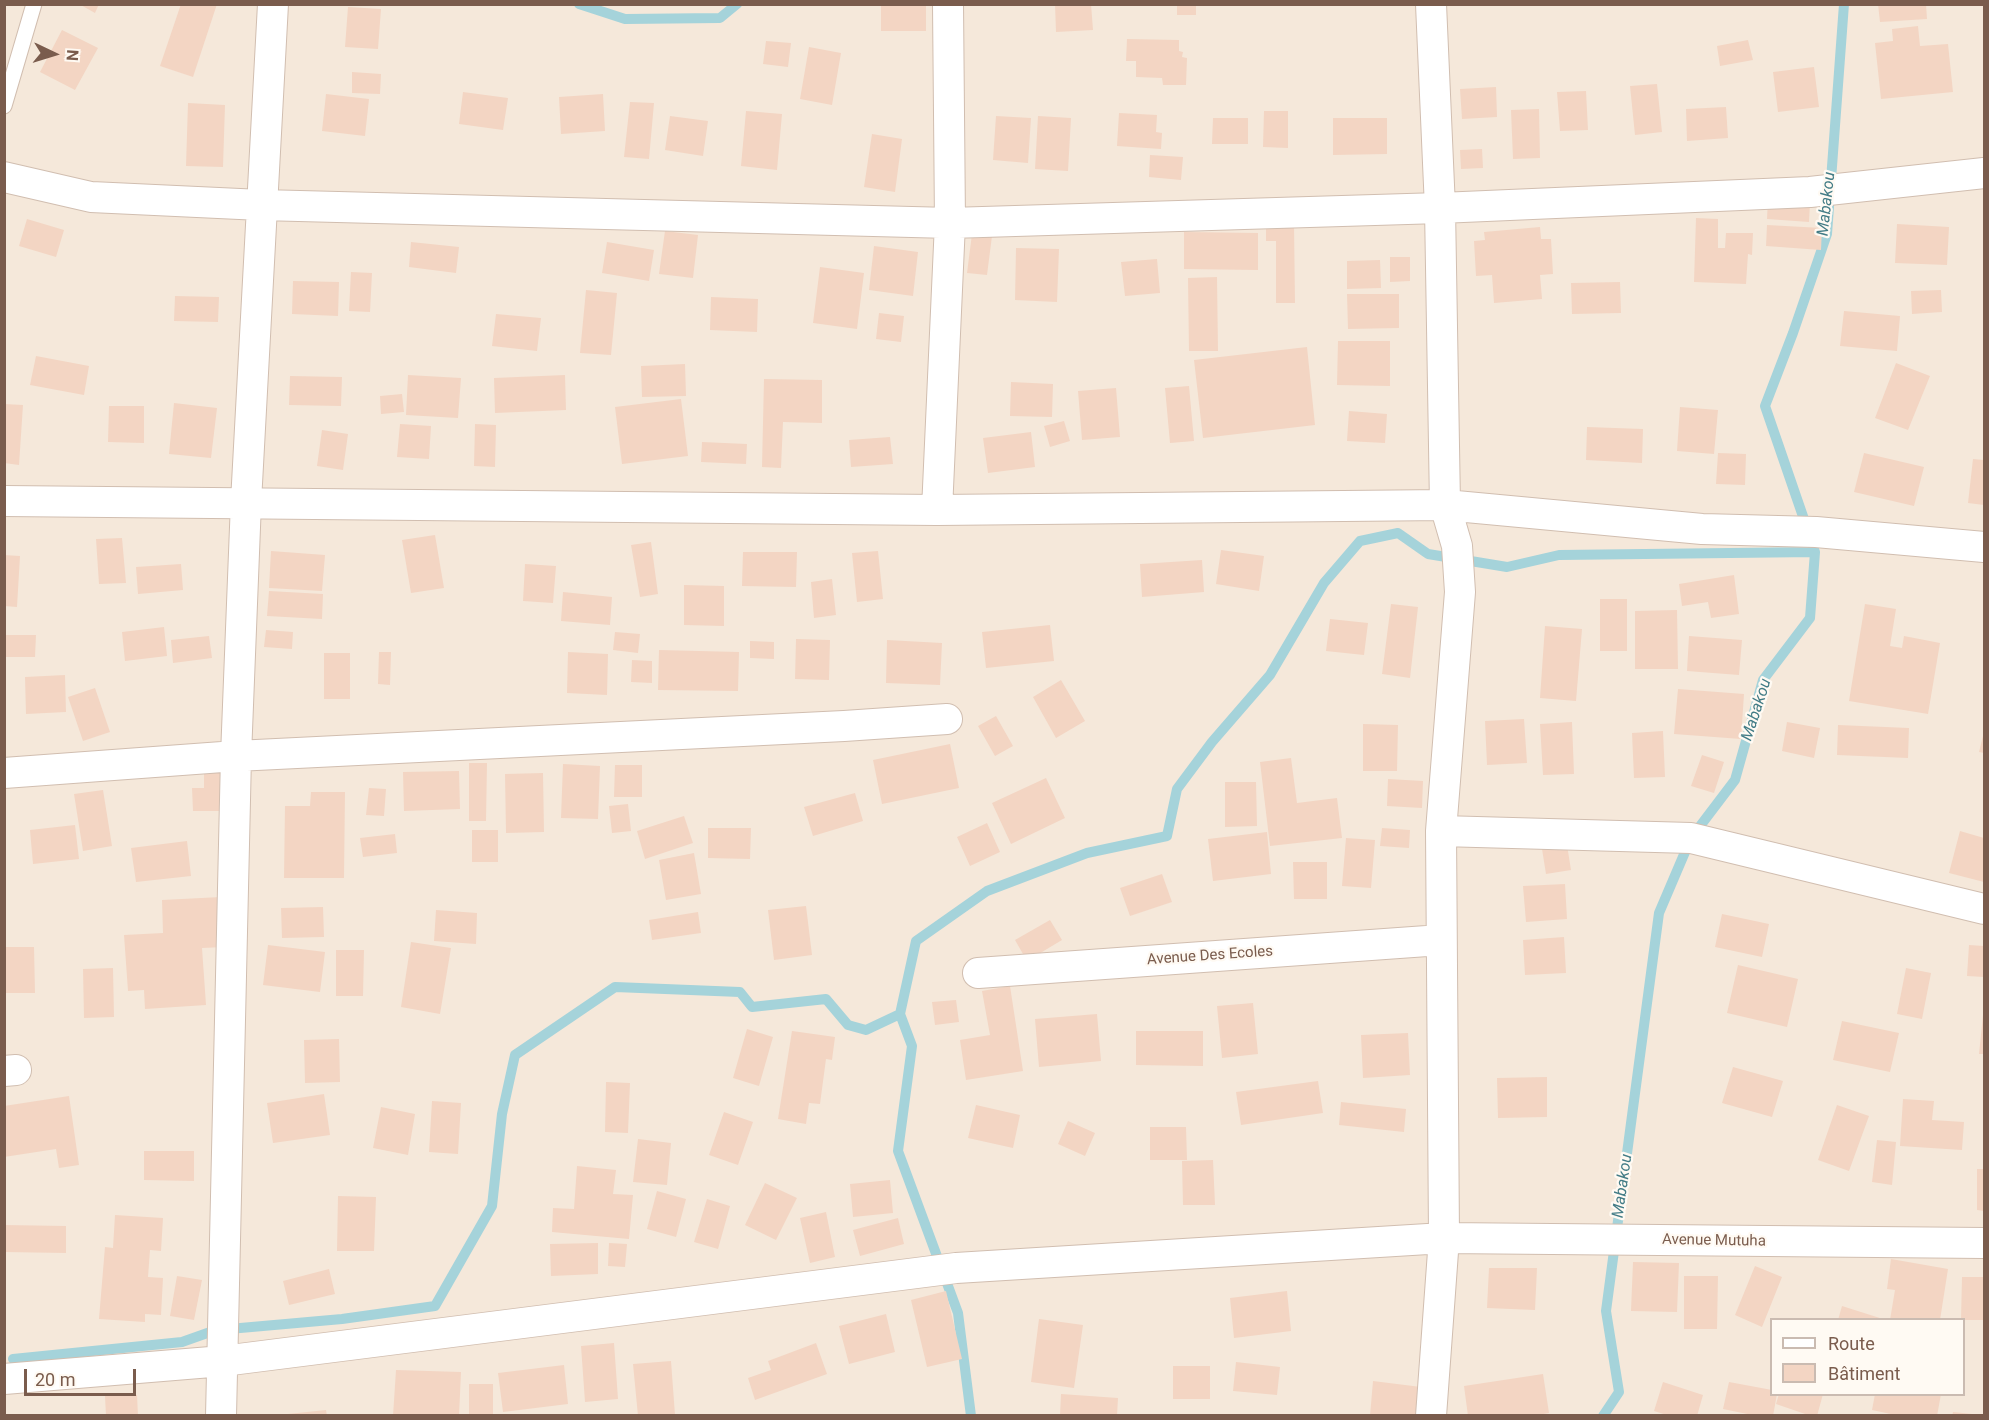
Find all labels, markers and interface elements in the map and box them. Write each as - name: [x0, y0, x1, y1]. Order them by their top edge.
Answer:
- north arrow: [24, 24, 84, 84]
- text: N: [63, 49, 82, 62]
- water label: Mabakou: [1814, 171, 1840, 237]
- water label: Mabakou: [1738, 676, 1776, 744]
- street label: Avenue Des Ecoles: [1146, 943, 1274, 969]
- water label: Mabakou: [1609, 1153, 1637, 1219]
- street label: Avenue Mutuha: [1662, 1231, 1766, 1251]
- legend: [1770, 1318, 1965, 1396]
- text: Route: [1828, 1333, 1875, 1354]
- scale bar: [27, 1357, 140, 1395]
- text: Bâtiment: [1828, 1363, 1900, 1384]
- text: 20 m: [35, 1369, 75, 1390]

